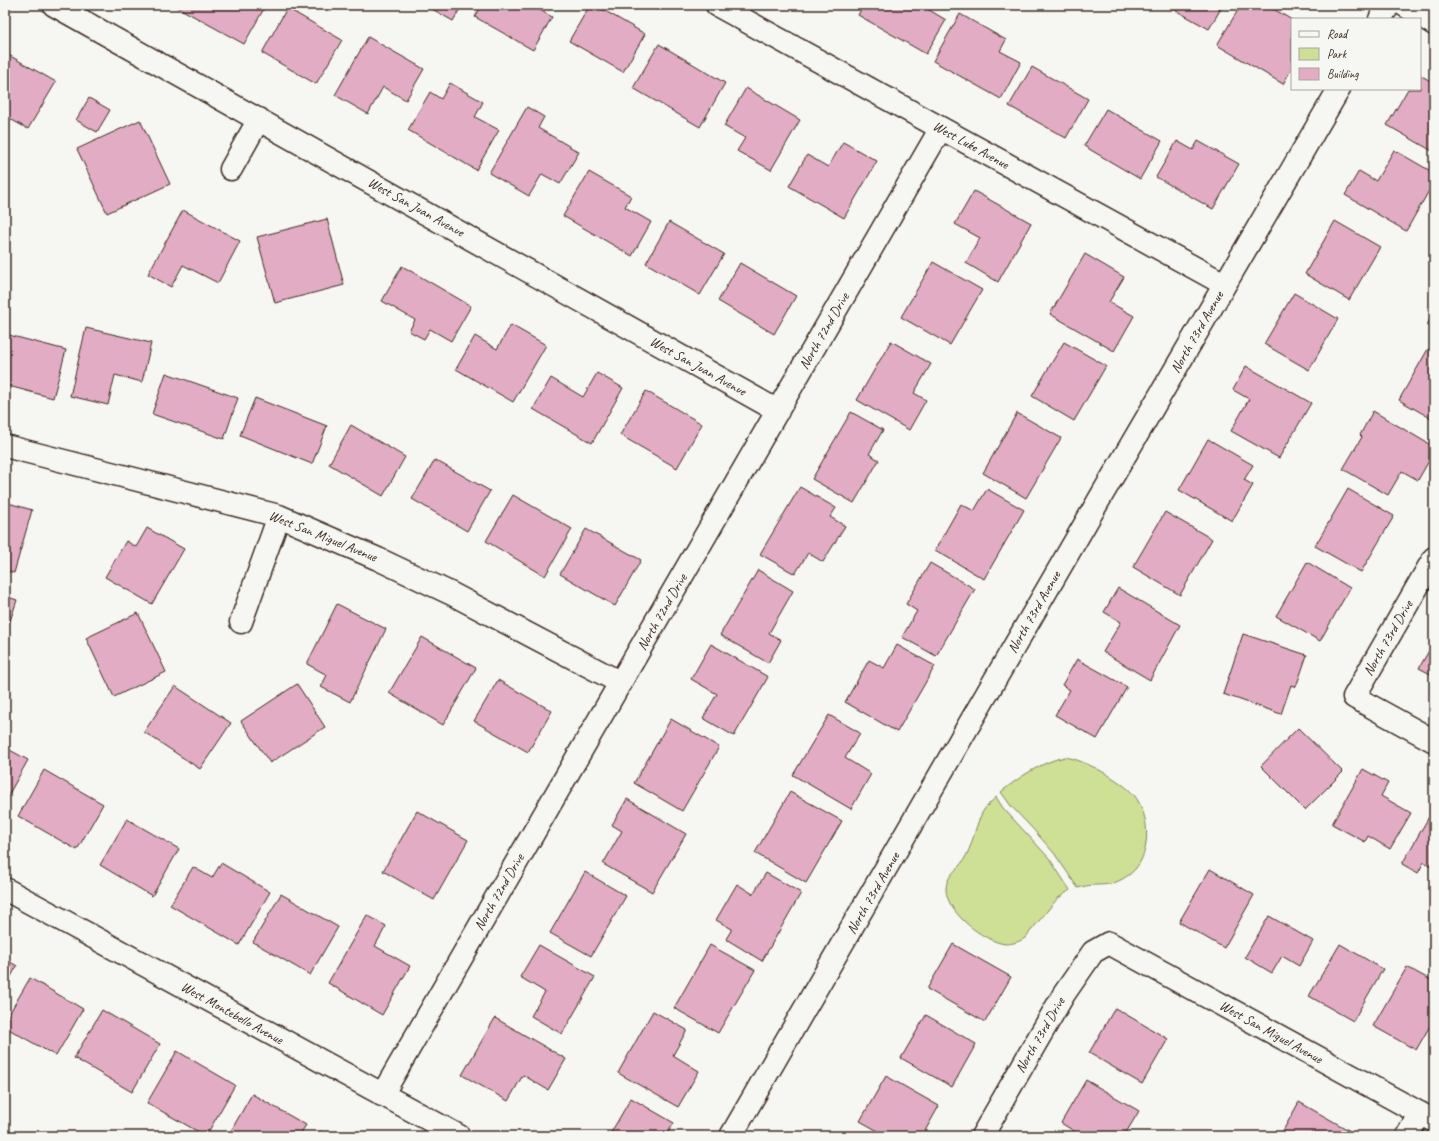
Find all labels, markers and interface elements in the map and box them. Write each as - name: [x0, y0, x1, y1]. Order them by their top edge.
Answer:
- legend: [1291, 18, 1421, 90]
- text: Road: [1327, 26, 1349, 42]
- text: Park: [1327, 46, 1348, 62]
- text: Building: [1327, 66, 1359, 82]
- street label: West Luke Avenue: [930, 117, 1013, 173]
- street label: West San Juan Avenue: [365, 174, 468, 241]
- street label: North 73rd Avenue: [1167, 287, 1228, 376]
- street label: North 72nd Drive: [795, 288, 853, 372]
- street label: West San Juan Avenue: [647, 333, 750, 400]
- street label: West San Miguel Avenue: [267, 507, 381, 566]
- street label: North 73rd Avenue: [1004, 567, 1065, 656]
- street label: North 72nd Drive: [633, 569, 691, 653]
- street label: North 73rd Drive: [1360, 596, 1417, 679]
- street label: North 73rd Avenue: [843, 848, 904, 937]
- street label: North 72nd Drive: [470, 849, 528, 933]
- street label: West Montebello Avenue: [178, 978, 287, 1049]
- street label: North 73rd Drive: [1012, 993, 1069, 1076]
- street label: West San Miguel Avenue: [1217, 997, 1327, 1068]

